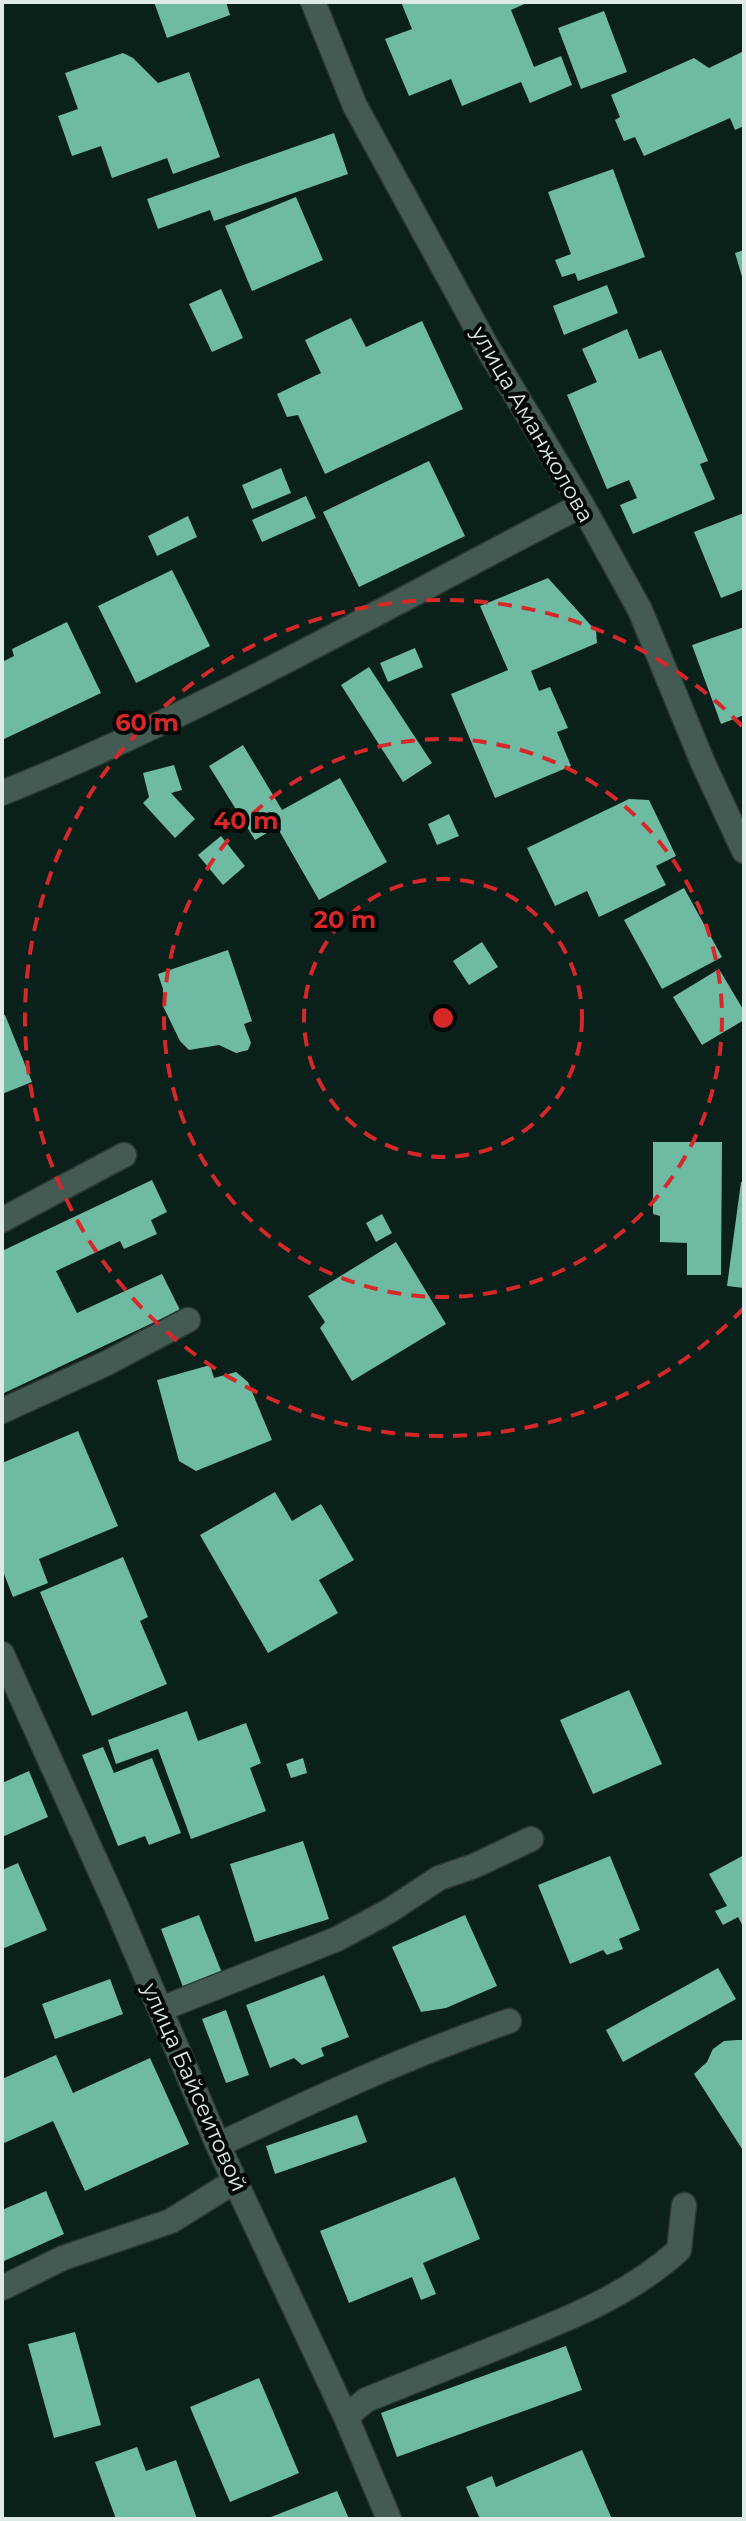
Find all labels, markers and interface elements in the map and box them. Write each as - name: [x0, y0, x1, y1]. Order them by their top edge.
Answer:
- street label: улица Аманжолова: [465, 321, 600, 527]
- text: 60 m: [115, 708, 179, 737]
- text: 40 m: [214, 806, 278, 835]
- text: 20 m: [314, 905, 376, 934]
- centre of rings: [429, 1004, 457, 1032]
- street label: улица Байсеитовой: [136, 1978, 253, 2196]

